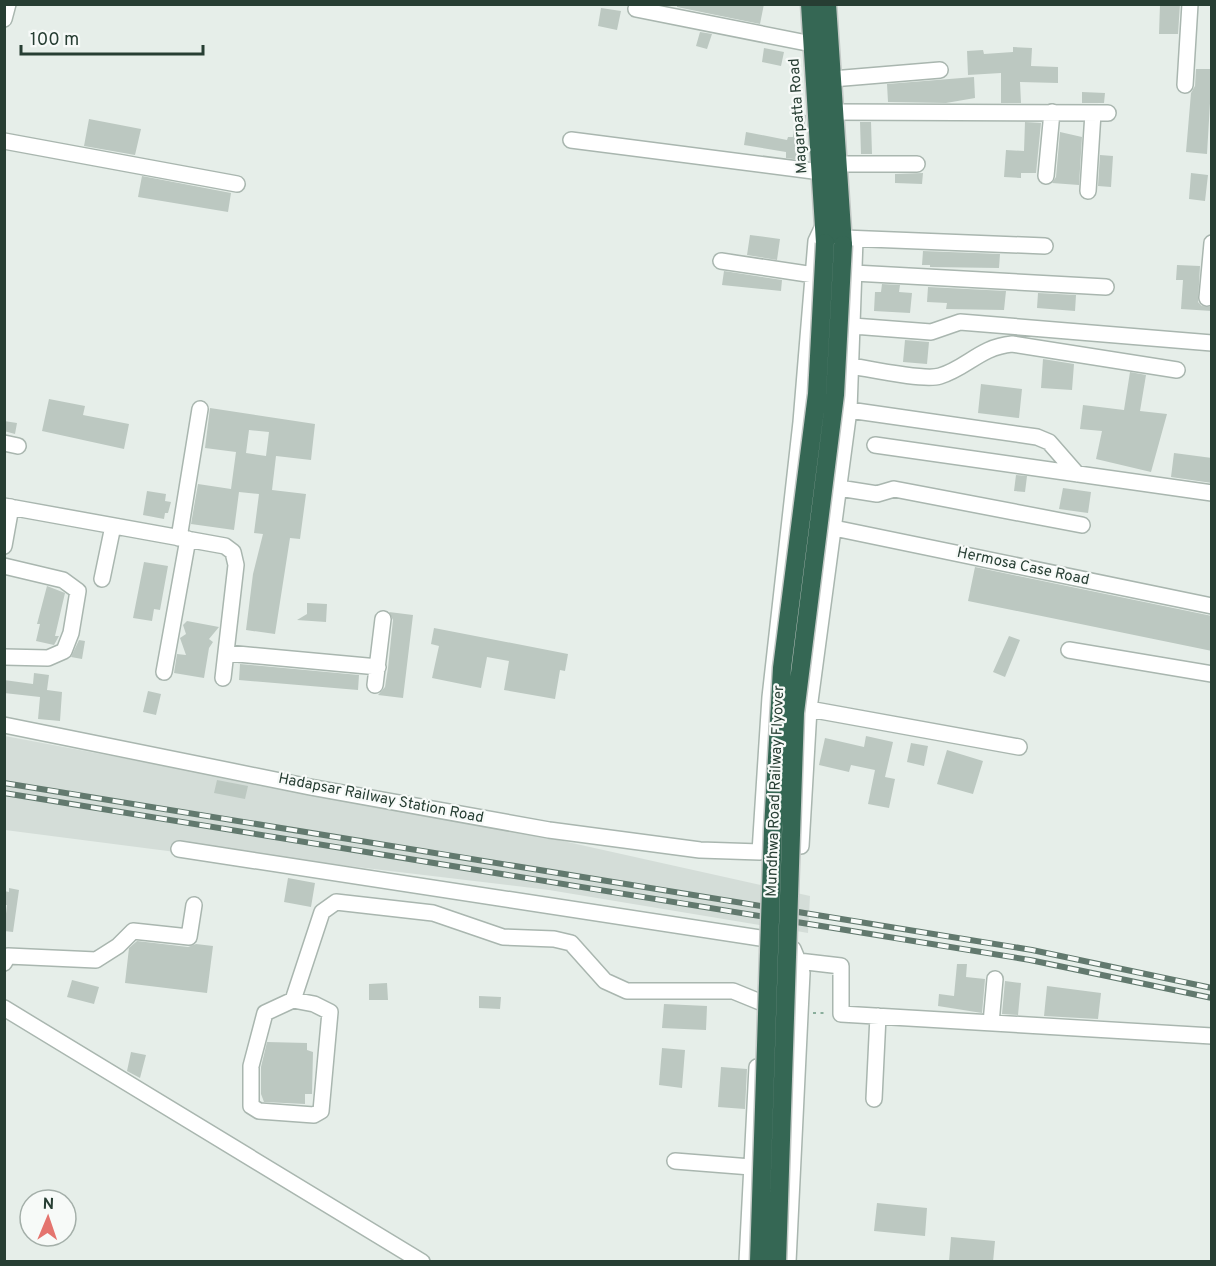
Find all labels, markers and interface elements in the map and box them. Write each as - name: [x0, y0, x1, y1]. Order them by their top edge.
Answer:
- scale bar: [21, 18, 202, 56]
- text: 100 m: [30, 29, 79, 52]
- street label: Magarpatta Road: [785, 58, 813, 174]
- street label: Hermosa Case Road: [955, 544, 1091, 590]
- street label: Mundhwa Road Railway Flyover: [763, 685, 789, 897]
- street label: Hadapsar Railway Station Road: [277, 770, 485, 828]
- north arrow: [18, 1188, 78, 1248]
- text: N: [42, 1195, 55, 1215]

